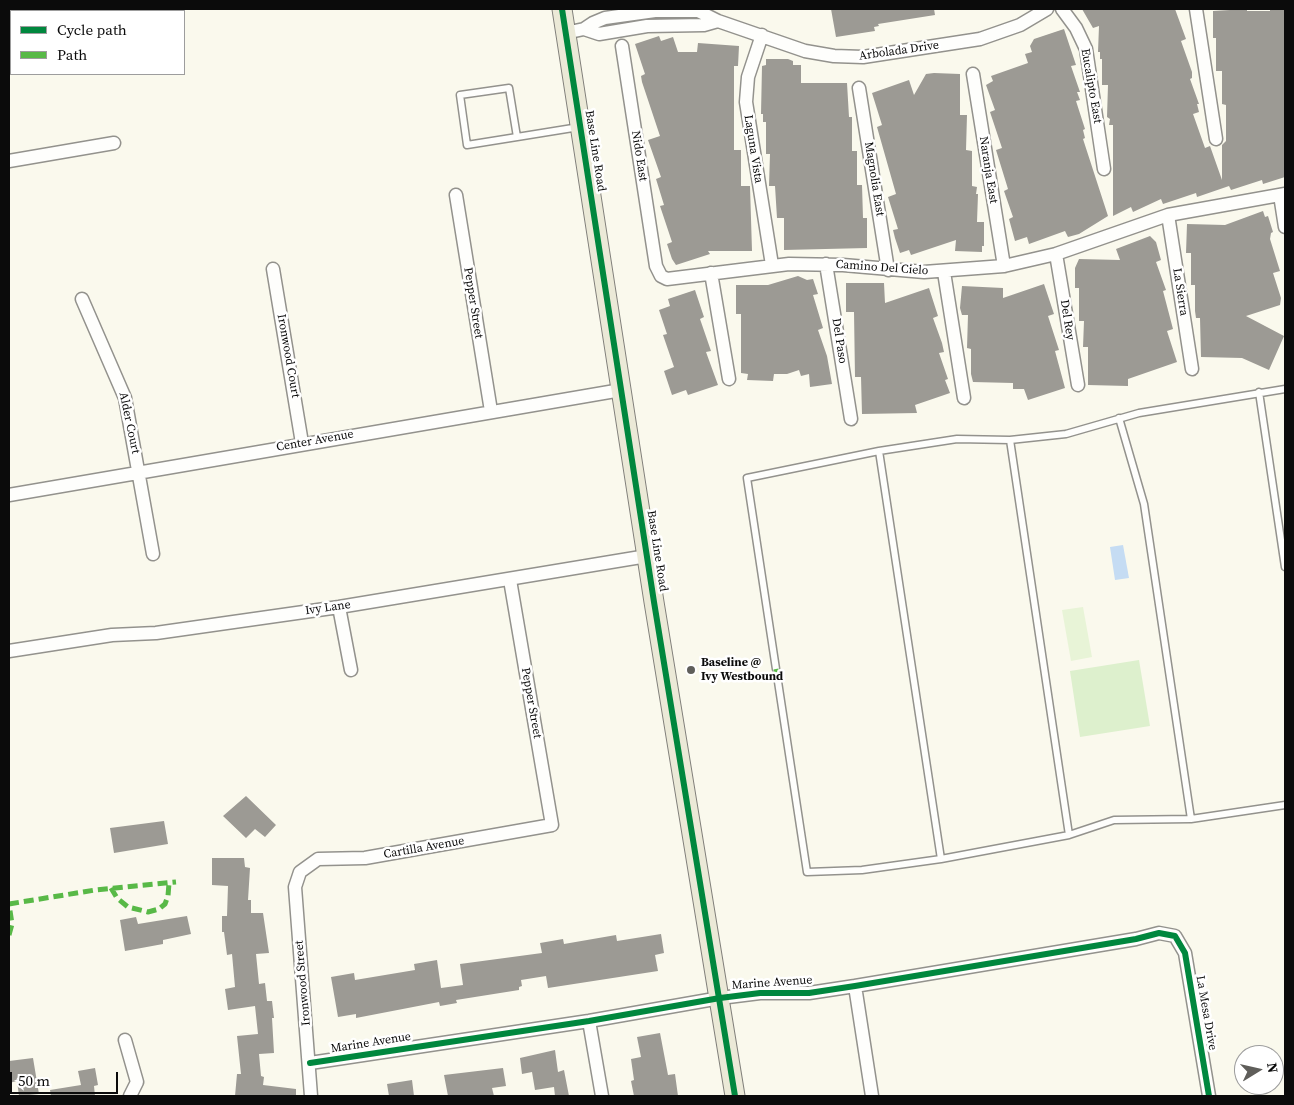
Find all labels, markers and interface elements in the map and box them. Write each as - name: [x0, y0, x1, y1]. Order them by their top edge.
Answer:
- legend: [10, 10, 185, 75]
- text: Cycle path: [57, 19, 127, 40]
- street label: Arbolada Drive: [858, 38, 940, 64]
- text: Path: [57, 44, 87, 65]
- street label: Eucalipto East: [1077, 48, 1105, 124]
- street label: Base Line Road: [581, 109, 609, 193]
- street label: Laguna Vista: [740, 114, 766, 184]
- street label: Nido East: [628, 130, 650, 182]
- street label: Naranja East: [976, 135, 1000, 205]
- street label: Magnolia East: [861, 141, 887, 217]
- street label: Camino Del Cielo: [835, 258, 929, 278]
- street label: Pepper Street: [460, 266, 486, 340]
- street label: La Sierra: [1169, 267, 1191, 317]
- street label: Del Rey: [1057, 299, 1077, 341]
- street label: Ironwood Court: [274, 313, 302, 399]
- street label: Del Paso: [828, 317, 850, 365]
- street label: Alder Court: [115, 391, 143, 455]
- street label: Center Avenue: [275, 427, 355, 455]
- street label: Base Line Road: [643, 509, 671, 593]
- street label: Ivy Lane: [304, 598, 352, 618]
- place label: Baseline @ Ivy Westbound: [701, 656, 783, 684]
- marker: Baseline @ Ivy Westbound: [685, 664, 697, 676]
- street label: Pepper Street: [518, 666, 544, 740]
- street label: Cartilla Avenue: [383, 834, 465, 862]
- street label: Ironwood Street: [292, 940, 314, 1026]
- street label: Marine Avenue: [731, 973, 813, 993]
- street label: La Mesa Drive: [1192, 974, 1220, 1052]
- street label: Marine Avenue: [330, 1030, 412, 1056]
- north arrow: [1234, 1045, 1284, 1095]
- text: N: [1262, 1061, 1284, 1074]
- scale bar: [12, 1062, 120, 1094]
- text: 50 m: [18, 1070, 50, 1091]

